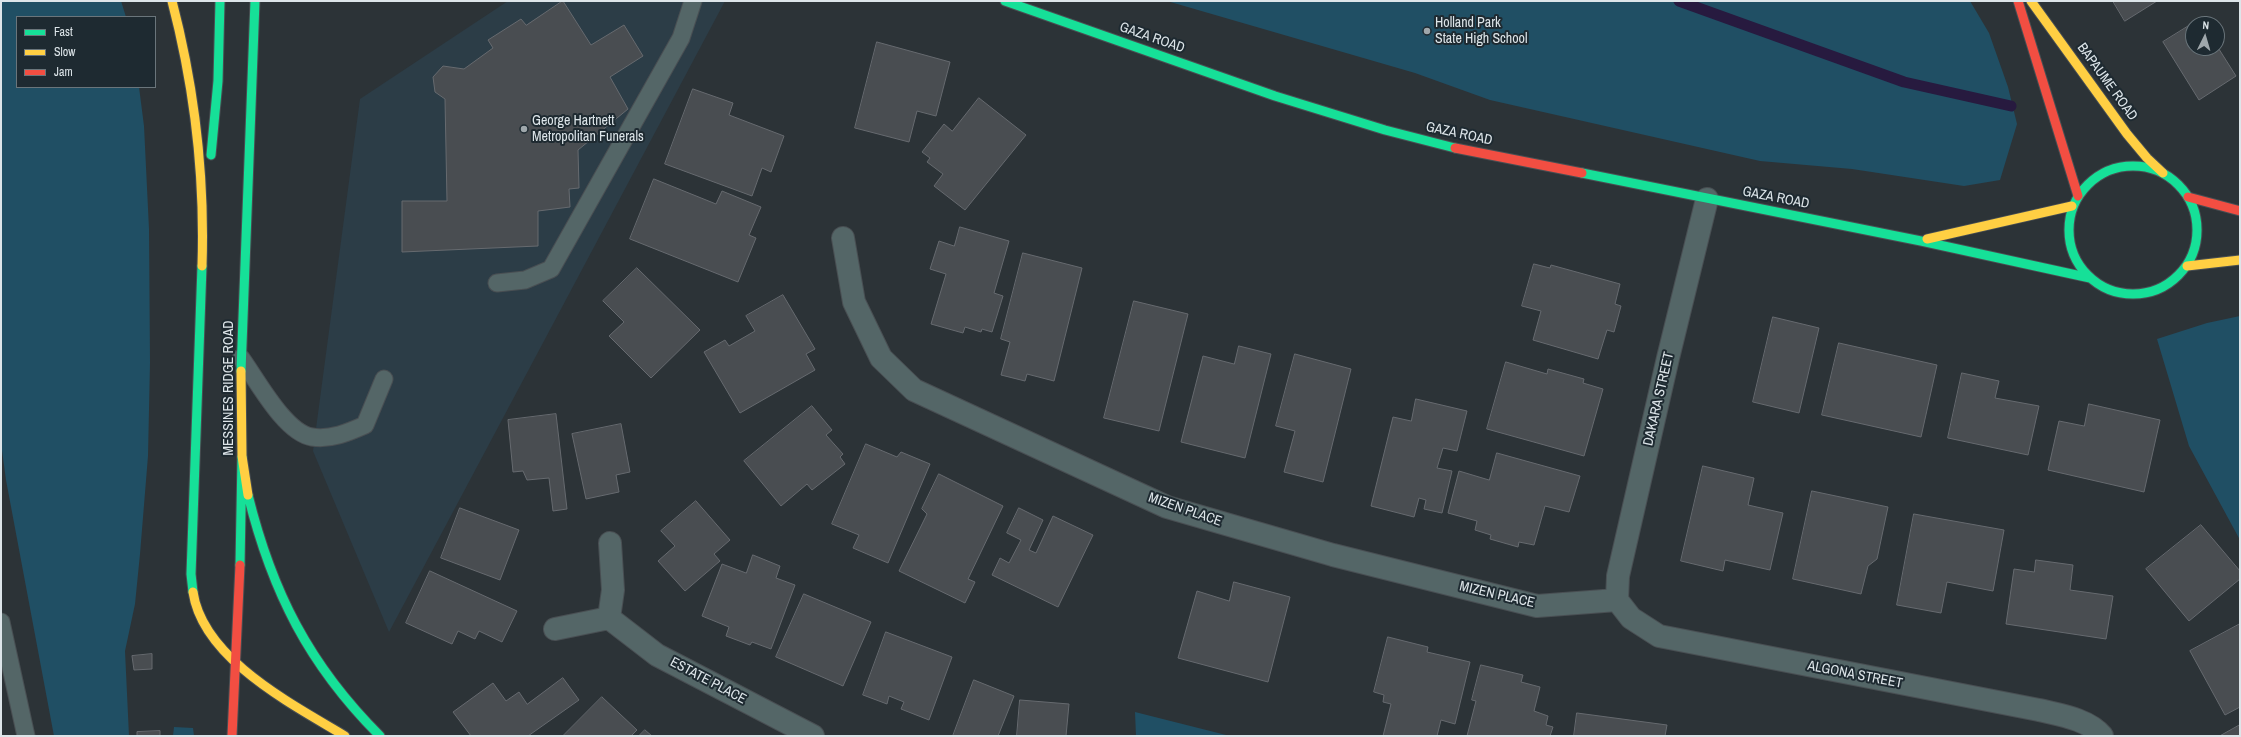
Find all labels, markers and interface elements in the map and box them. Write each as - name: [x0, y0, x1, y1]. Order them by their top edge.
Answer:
- place label: Holland Park State High School: [1435, 15, 1528, 48]
- legend: [16, 16, 156, 88]
- north arrow: [2185, 16, 2225, 56]
- text: N: [2202, 18, 2210, 32]
- street label: GAZA ROAD: [1117, 19, 1187, 57]
- text: Fast: [54, 24, 73, 40]
- marker: Holland Park State High School: [1422, 26, 1432, 36]
- street label: BAPAUME ROAD: [2073, 40, 2141, 124]
- text: Slow: [54, 44, 75, 60]
- text: Jam: [54, 64, 73, 80]
- place label: George Hartnett Metropolitan Funerals: [532, 113, 644, 146]
- street label: GAZA ROAD: [1424, 119, 1494, 149]
- marker: George Hartnett Metropolitan Funerals: [519, 124, 529, 134]
- street label: GAZA ROAD: [1741, 183, 1811, 213]
- street label: MESSINES RIDGE ROAD: [221, 320, 237, 456]
- street label: DAKARA STREET: [1640, 350, 1678, 448]
- street label: MIZEN PLACE: [1146, 490, 1224, 530]
- street label: MIZEN PLACE: [1458, 578, 1536, 612]
- street label: ESTATE PLACE: [667, 654, 749, 708]
- street label: ALGONA STREET: [1806, 658, 1904, 692]

